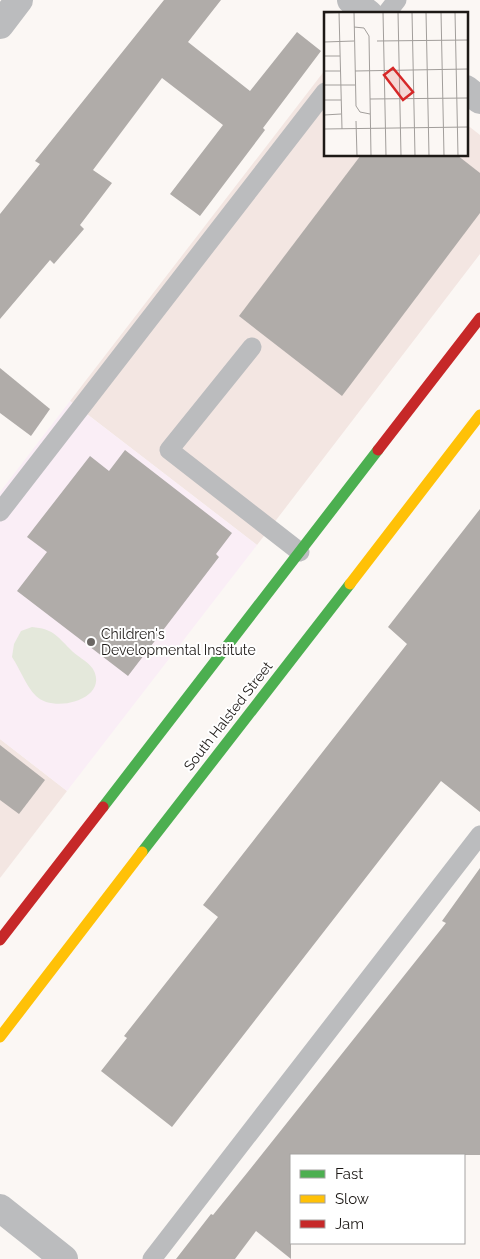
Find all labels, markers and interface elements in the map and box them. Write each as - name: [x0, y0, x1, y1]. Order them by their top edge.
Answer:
- inset map: [324, 12, 468, 156]
- place label: Children's Developmental Institute: [101, 626, 256, 658]
- marker: Children's Developmental Institute: [85, 636, 97, 648]
- street label: South Halsted Street: [180, 658, 276, 774]
- legend: [290, 1154, 465, 1244]
- text: Fast: [335, 1165, 363, 1183]
- text: Slow: [335, 1190, 369, 1208]
- text: Jam: [335, 1215, 364, 1233]

